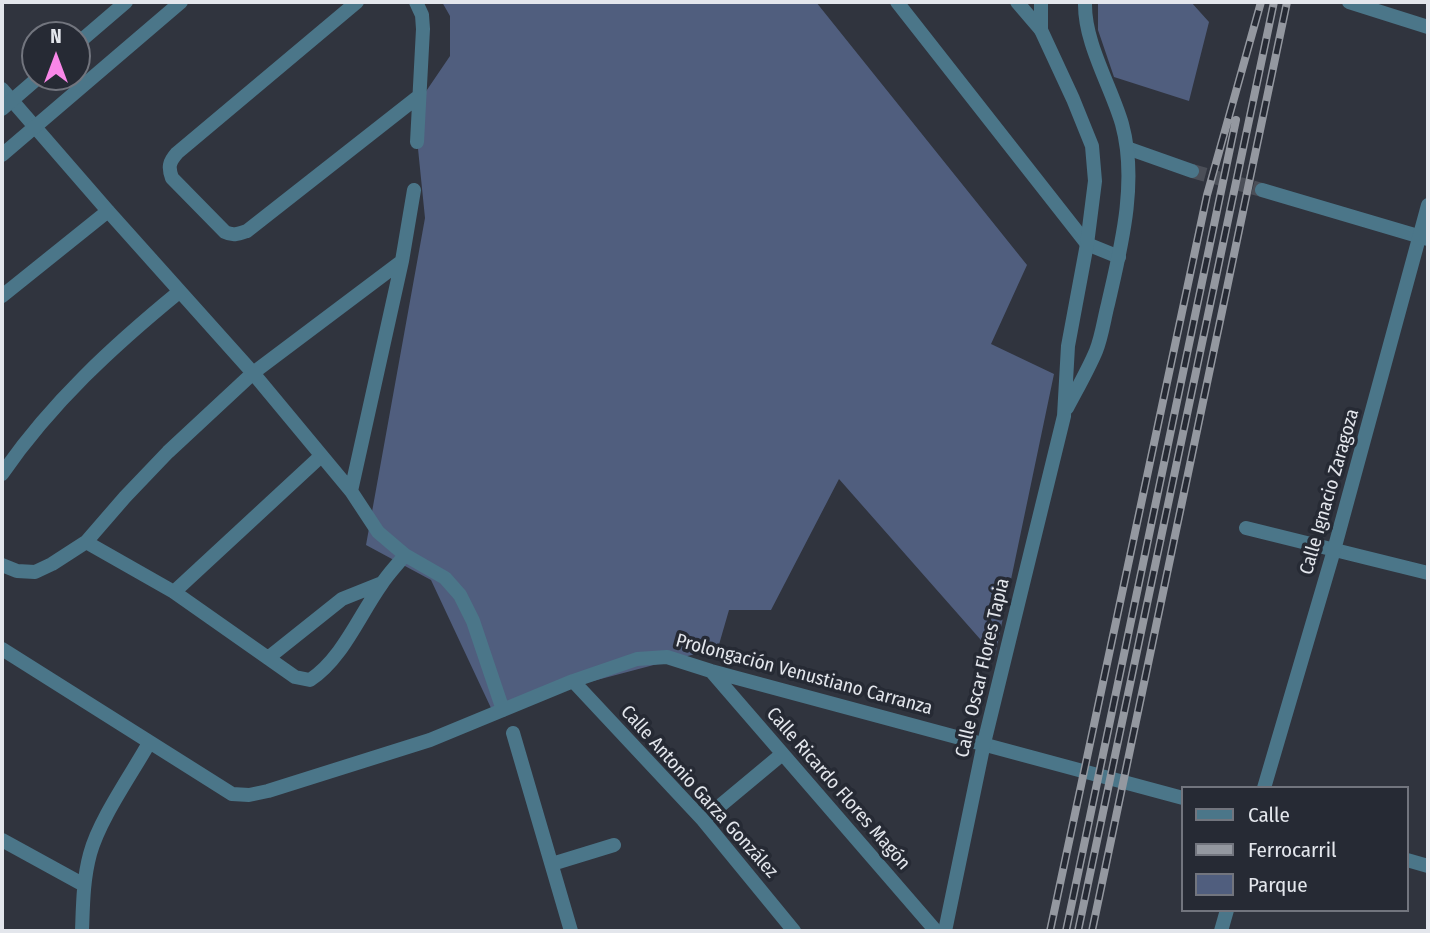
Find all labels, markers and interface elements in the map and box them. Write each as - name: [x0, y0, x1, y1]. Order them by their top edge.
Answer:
- north arrow: [21, 21, 91, 91]
- text: N: [50, 25, 62, 48]
- street label: Calle Ignacio Zaragoza: [1295, 407, 1365, 577]
- street label: Calle Oscar Flores Tapia: [951, 576, 1015, 760]
- street label: Prolongación Venustiano Carranza: [673, 630, 935, 720]
- street label: Calle Antonio Garza González: [616, 701, 782, 883]
- street label: Calle Ricardo Flores Magón: [761, 703, 915, 875]
- legend: [1182, 786, 1409, 912]
- text: Calle: [1248, 802, 1290, 828]
- text: Ferrocarril: [1248, 837, 1337, 863]
- text: Parque: [1248, 872, 1308, 898]

